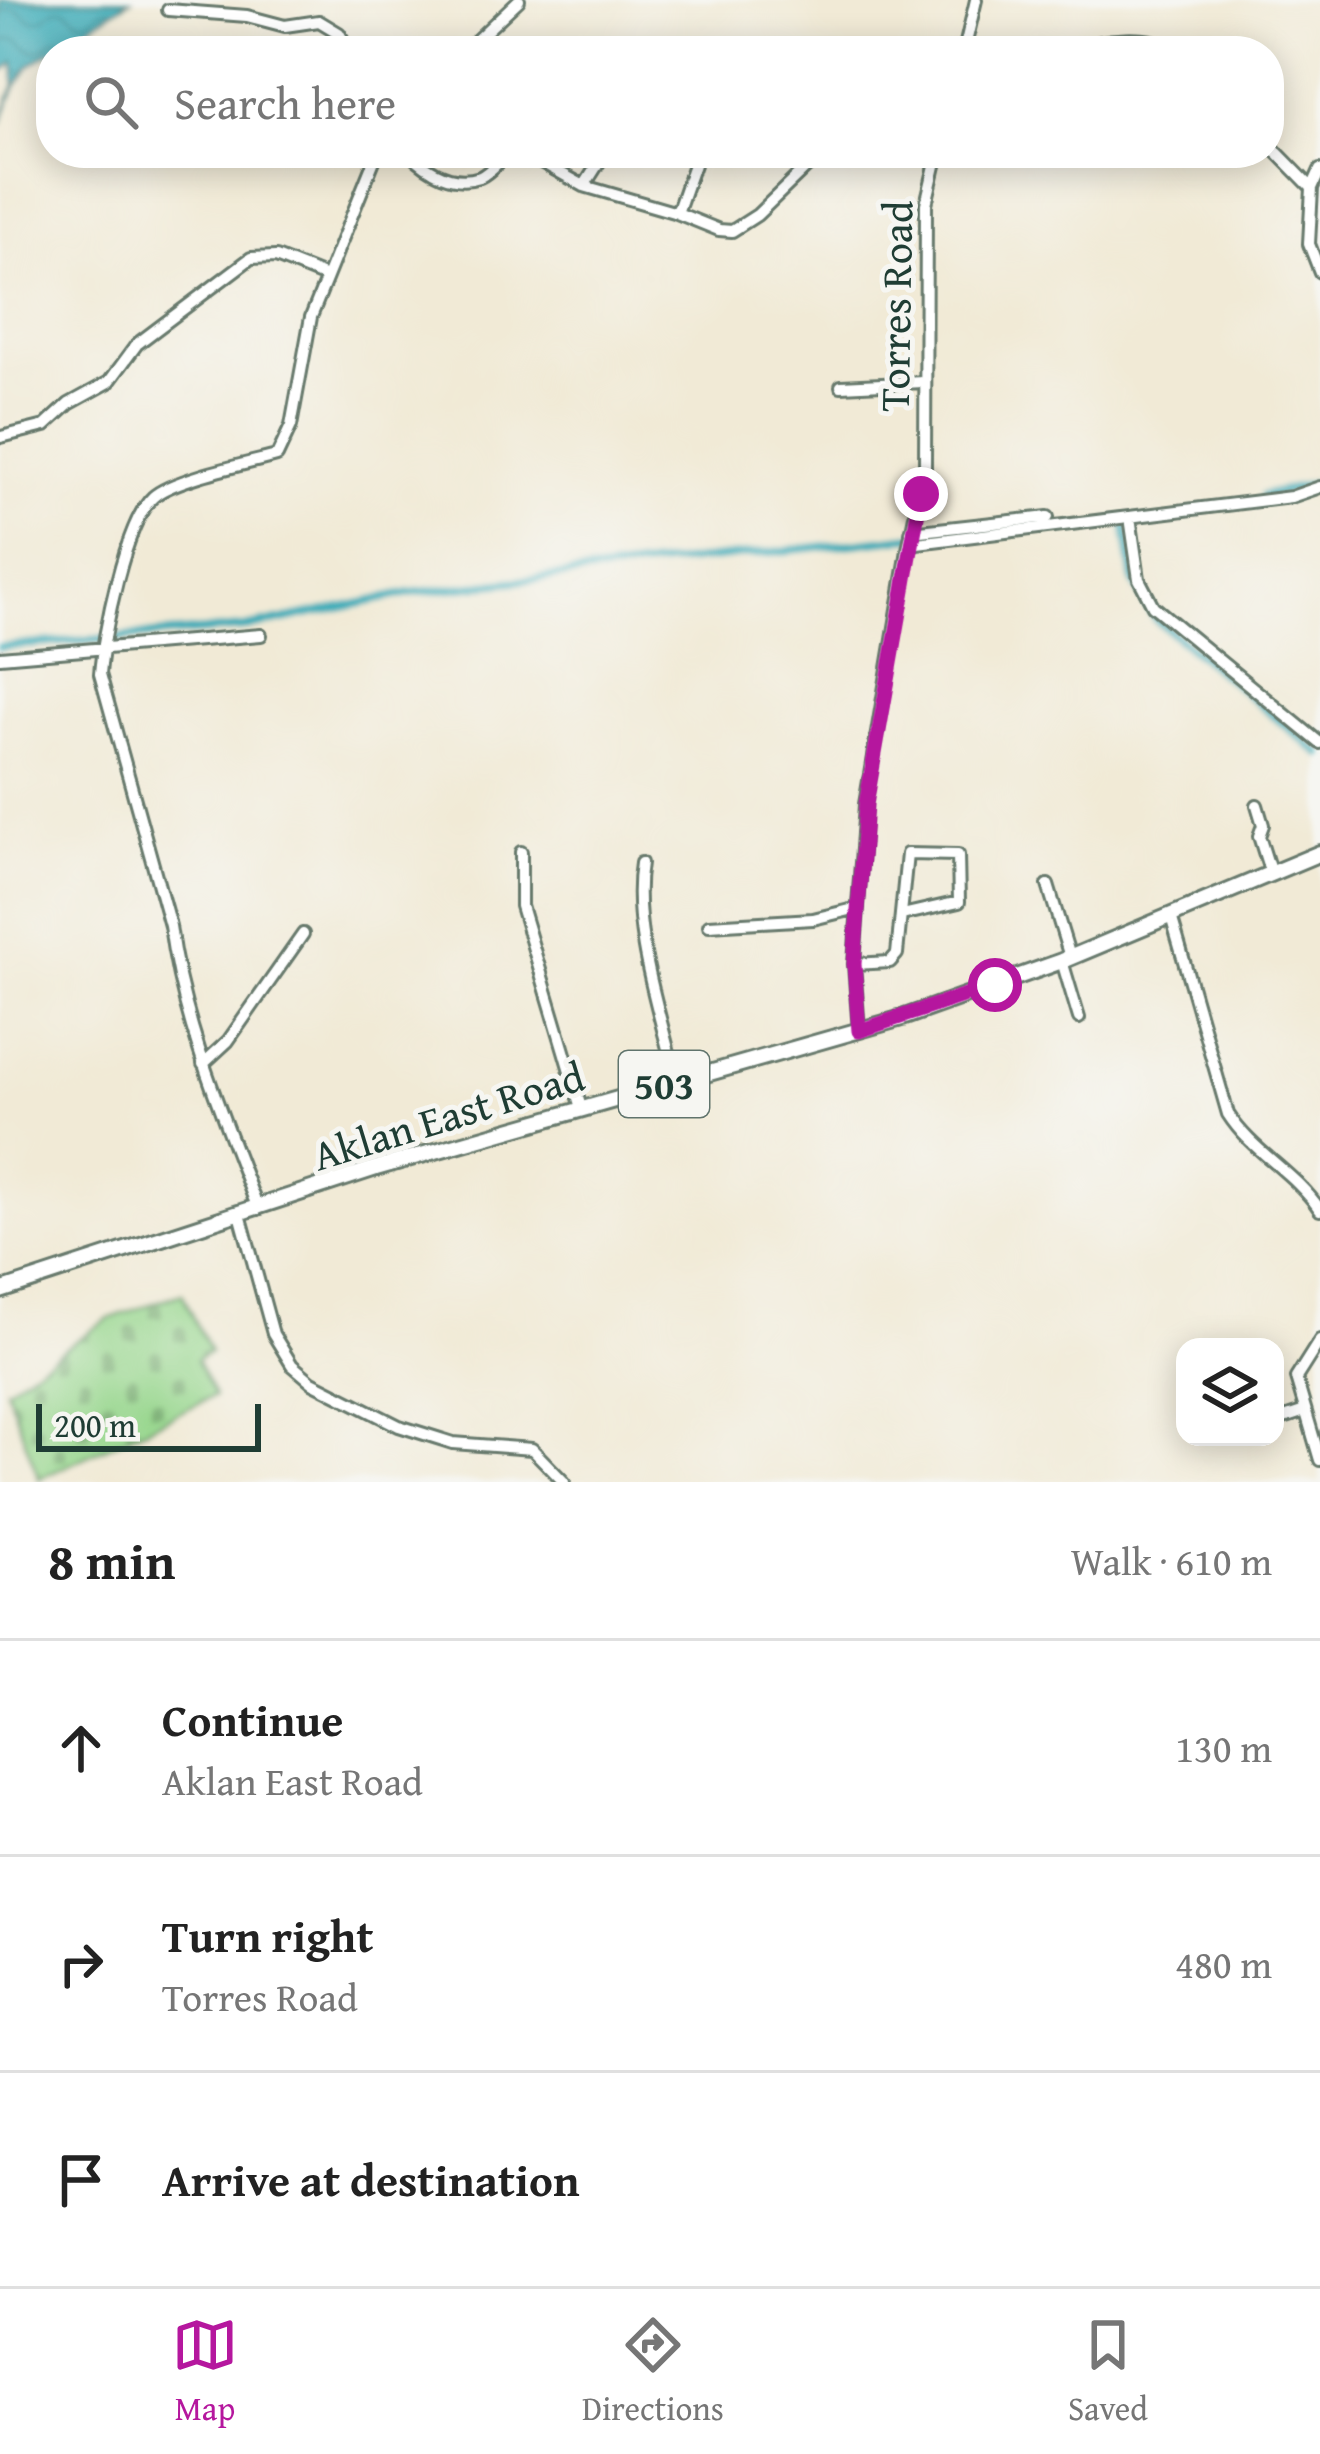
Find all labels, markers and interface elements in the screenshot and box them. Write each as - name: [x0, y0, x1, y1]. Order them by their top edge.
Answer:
- search box: [36, 36, 1284, 168]
- icon: search: [78, 69, 144, 135]
- text: Search here: [174, 70, 396, 135]
- street label: Torres Road: [863, 199, 927, 412]
- route end: [894, 467, 948, 521]
- route start: [968, 958, 1022, 1012]
- street label: Aklan East Road: [305, 1045, 592, 1185]
- road number: 503: [619, 1051, 709, 1117]
- map controls: [1176, 1338, 1284, 1446]
- button: layers: [1176, 1338, 1284, 1446]
- scale bar: [36, 1398, 261, 1451]
- text: 200 m: [54, 1401, 136, 1449]
- text: 8 min: [48, 1523, 175, 1598]
- text: Walk · 610 m: [1071, 1532, 1272, 1589]
- text: Continue: [162, 1687, 343, 1752]
- icon: ahead: [48, 1715, 114, 1781]
- text: 130 m: [1175, 1719, 1272, 1776]
- text: Aklan East Road: [162, 1752, 423, 1809]
- text: Turn right: [162, 1903, 374, 1968]
- icon: right: [48, 1931, 114, 1997]
- text: 480 m: [1175, 1935, 1272, 1992]
- text: Torres Road: [162, 1968, 358, 2025]
- icon: arrive: [48, 2147, 114, 2213]
- text: Arrive at destination: [162, 2147, 580, 2212]
- tab: Map: [172, 2312, 238, 2432]
- tab: Directions: [582, 2312, 724, 2432]
- tab: Saved: [1068, 2312, 1148, 2432]

